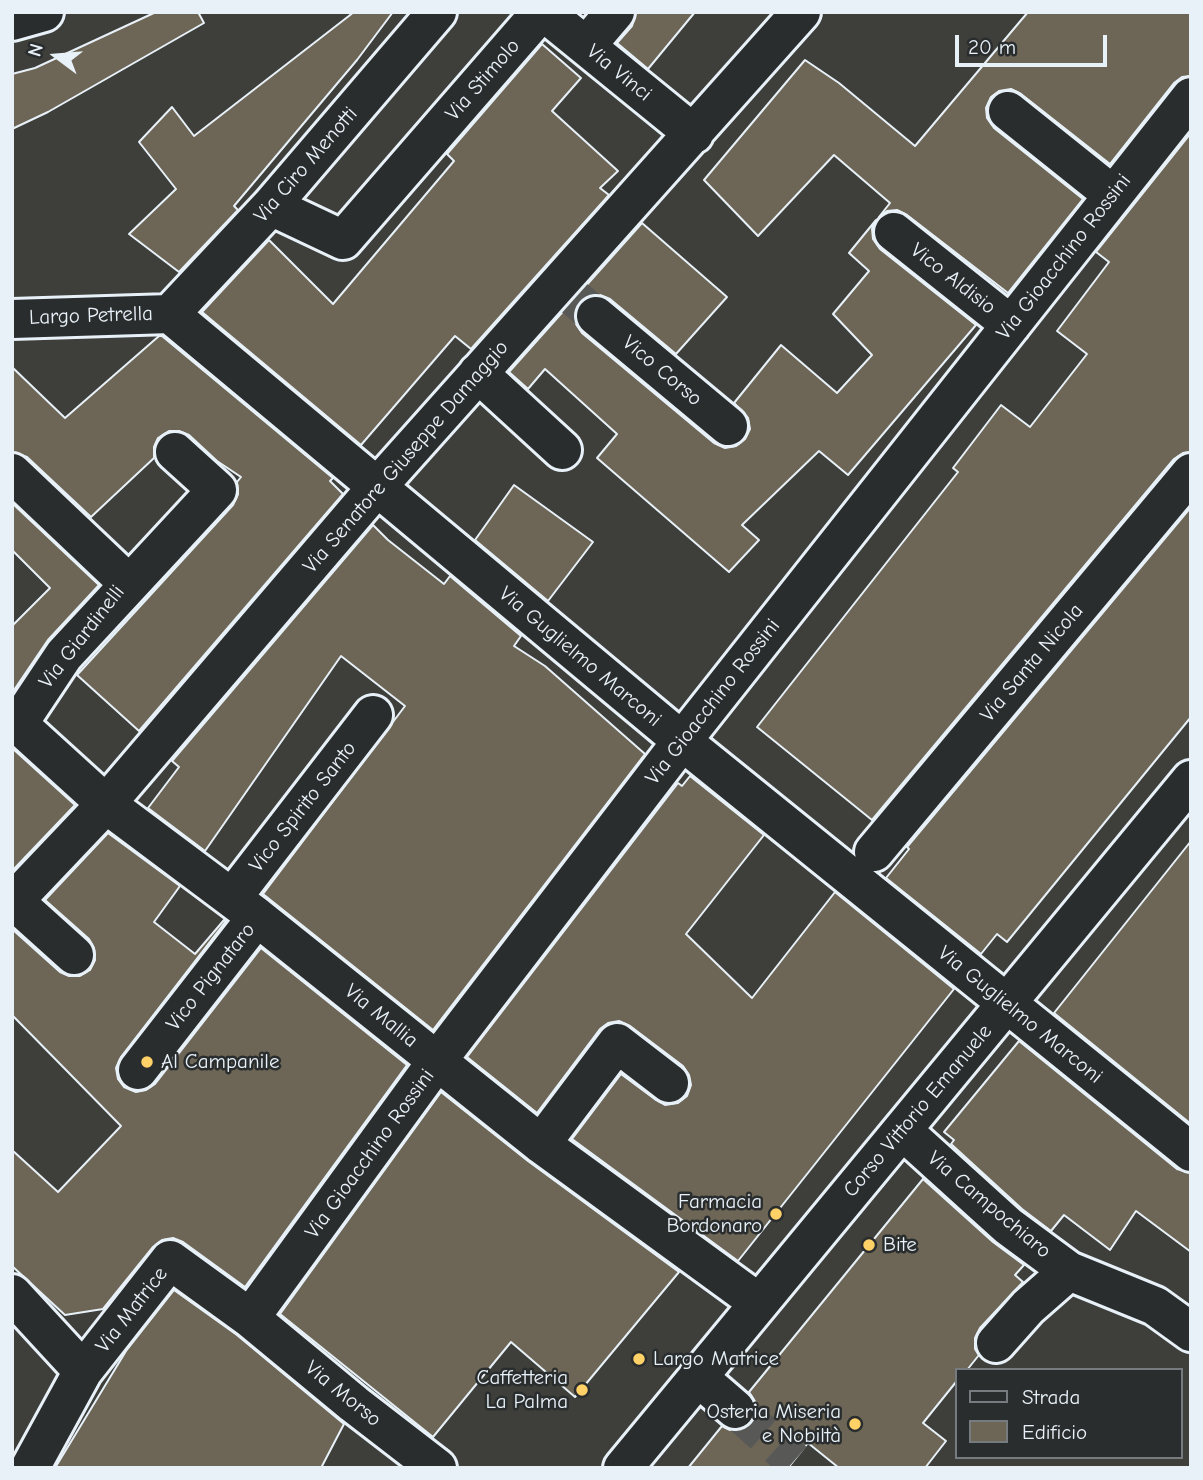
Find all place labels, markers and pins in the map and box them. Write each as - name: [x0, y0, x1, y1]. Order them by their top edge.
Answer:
- place label: Al Campanile: [161, 1049, 279, 1075]
- marker: Al Campanile: [139, 1054, 155, 1070]
- place label: Farmacia Bordonaro: [666, 1189, 762, 1239]
- marker: Farmacia Bordonaro: [768, 1206, 784, 1222]
- place label: Bite: [883, 1232, 917, 1258]
- marker: Bite: [861, 1237, 877, 1253]
- place label: Largo Matrice: [653, 1346, 779, 1372]
- marker: Largo Matrice: [631, 1351, 647, 1367]
- place label: Caffetteria La Palma: [477, 1365, 568, 1415]
- marker: Caffetteria La Palma: [574, 1382, 590, 1398]
- place label: Osteria Miseria e Nobiltà: [706, 1399, 841, 1449]
- marker: Osteria Miseria e Nobiltà: [847, 1416, 863, 1432]

